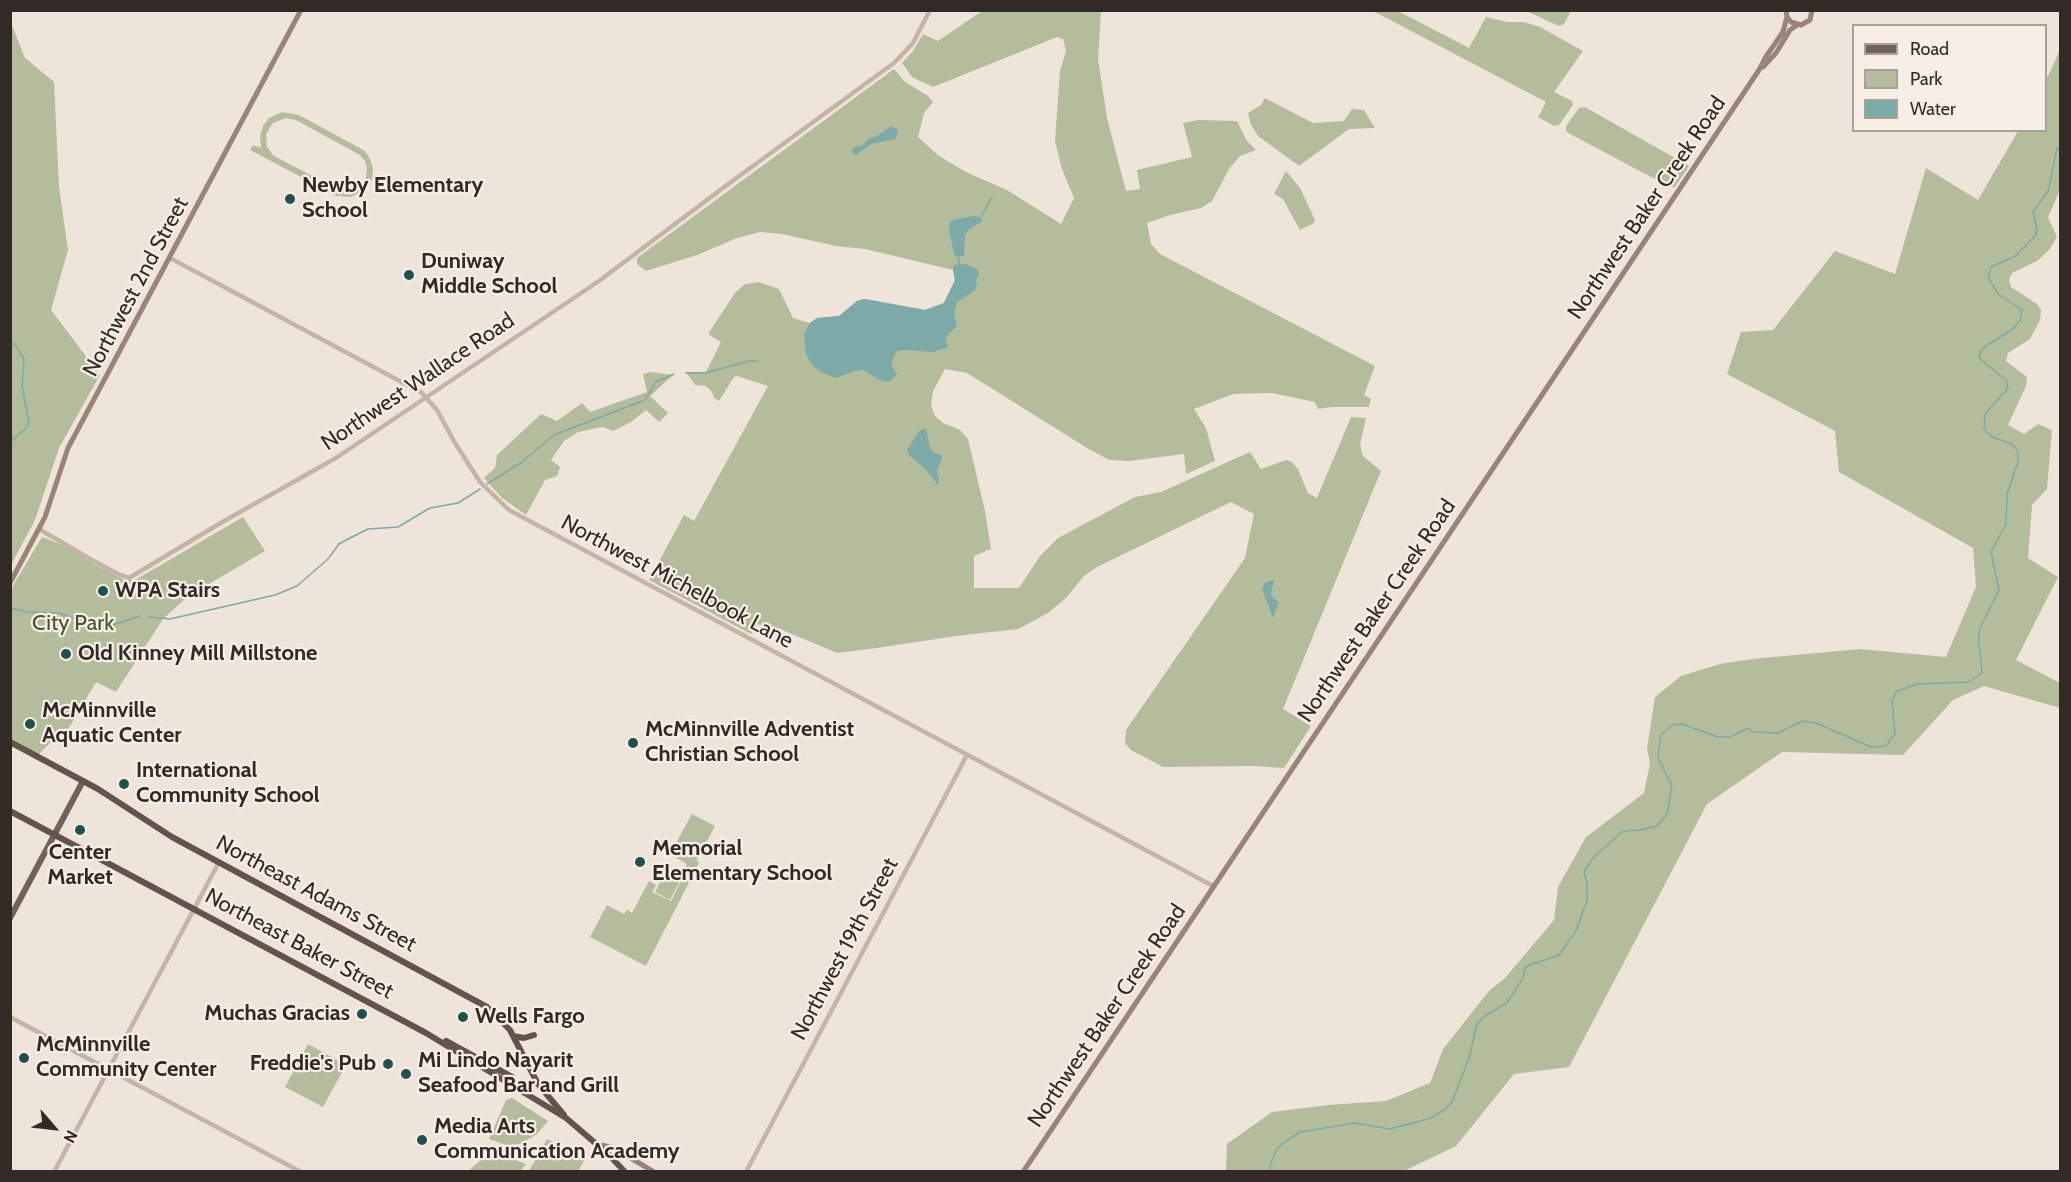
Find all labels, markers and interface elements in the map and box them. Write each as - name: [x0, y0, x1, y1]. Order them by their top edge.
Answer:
- legend: [1852, 24, 2047, 132]
- text: Road: [1910, 38, 1949, 60]
- text: Park: [1910, 68, 1942, 90]
- street label: Northwest Baker Creek Road: [1562, 91, 1732, 325]
- text: Water: [1910, 98, 1956, 120]
- place label: Newby Elementary School: [302, 173, 483, 224]
- marker: Newby Elementary School: [283, 192, 297, 206]
- street label: Northwest 2nd Street: [78, 193, 194, 381]
- place label: Duniway Middle School: [421, 249, 557, 300]
- marker: Duniway Middle School: [402, 268, 416, 282]
- street label: Northwest Wallace Road: [316, 308, 520, 456]
- street label: Northwest Baker Creek Road: [1292, 494, 1462, 728]
- street label: Northwest Michelbook Lane: [556, 510, 798, 654]
- place label: WPA Stairs: [115, 578, 220, 604]
- marker: WPA Stairs: [96, 584, 110, 598]
- park label: City Park: [32, 611, 114, 637]
- place label: Old Kinney Mill Millstone: [78, 641, 317, 667]
- marker: Old Kinney Mill Millstone: [59, 647, 73, 661]
- place label: McMinnville Aquatic Center: [42, 698, 181, 750]
- marker: McMinnville Aquatic Center: [23, 717, 37, 731]
- place label: McMinnville Adventist Christian School: [645, 717, 854, 768]
- marker: McMinnville Adventist Christian School: [626, 736, 640, 750]
- place label: International Community School: [136, 758, 320, 810]
- marker: International Community School: [117, 777, 131, 791]
- marker: Center Market: [73, 823, 87, 837]
- street label: Northeast Adams Street: [211, 830, 421, 958]
- place label: Memorial Elementary School: [652, 836, 832, 888]
- place label: Center Market: [47, 840, 113, 891]
- street label: Northwest 19th Street: [786, 853, 904, 1045]
- marker: Memorial Elementary School: [633, 855, 647, 869]
- street label: Northeast Baker Street: [200, 883, 398, 1005]
- street label: Northwest Baker Creek Road: [1022, 899, 1192, 1133]
- place label: Muchas Gracias: [204, 1001, 350, 1027]
- place label: Wells Fargo: [475, 1004, 585, 1030]
- marker: Muchas Gracias: [355, 1007, 369, 1021]
- marker: Wells Fargo: [456, 1010, 470, 1024]
- place label: McMinnville Community Center: [36, 1032, 216, 1084]
- place label: Mi Lindo Nayarit Seafood Bar and Grill: [418, 1048, 619, 1100]
- marker: McMinnville Community Center: [17, 1051, 31, 1065]
- place label: Freddie's Pub: [250, 1051, 376, 1077]
- marker: Freddie's Pub: [381, 1057, 395, 1071]
- marker: Mi Lindo Nayarit Seafood Bar and Grill: [399, 1067, 413, 1081]
- north arrow: [24, 1098, 84, 1158]
- place label: Media Arts Communication Academy: [434, 1114, 680, 1166]
- text: N: [59, 1127, 81, 1146]
- marker: Media Arts Communication Academy: [415, 1133, 429, 1147]

